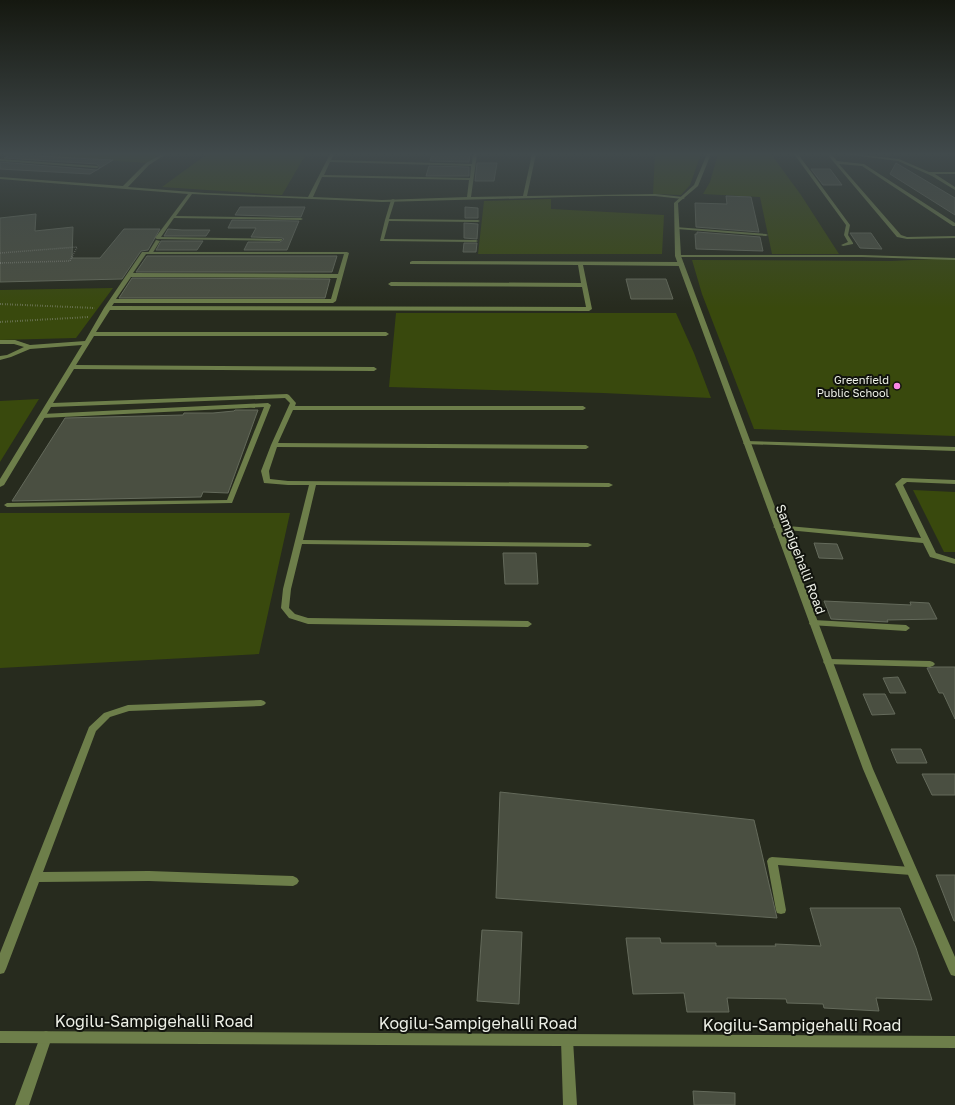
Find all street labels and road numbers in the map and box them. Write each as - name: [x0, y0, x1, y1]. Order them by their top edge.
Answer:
- street label: Sampigehalli Road: [773, 502, 829, 616]
- street label: Kogilu-Sampigehalli Road: [55, 1011, 253, 1031]
- street label: Kogilu-Sampigehalli Road: [379, 1013, 577, 1033]
- street label: Kogilu-Sampigehalli Road: [703, 1015, 901, 1035]

